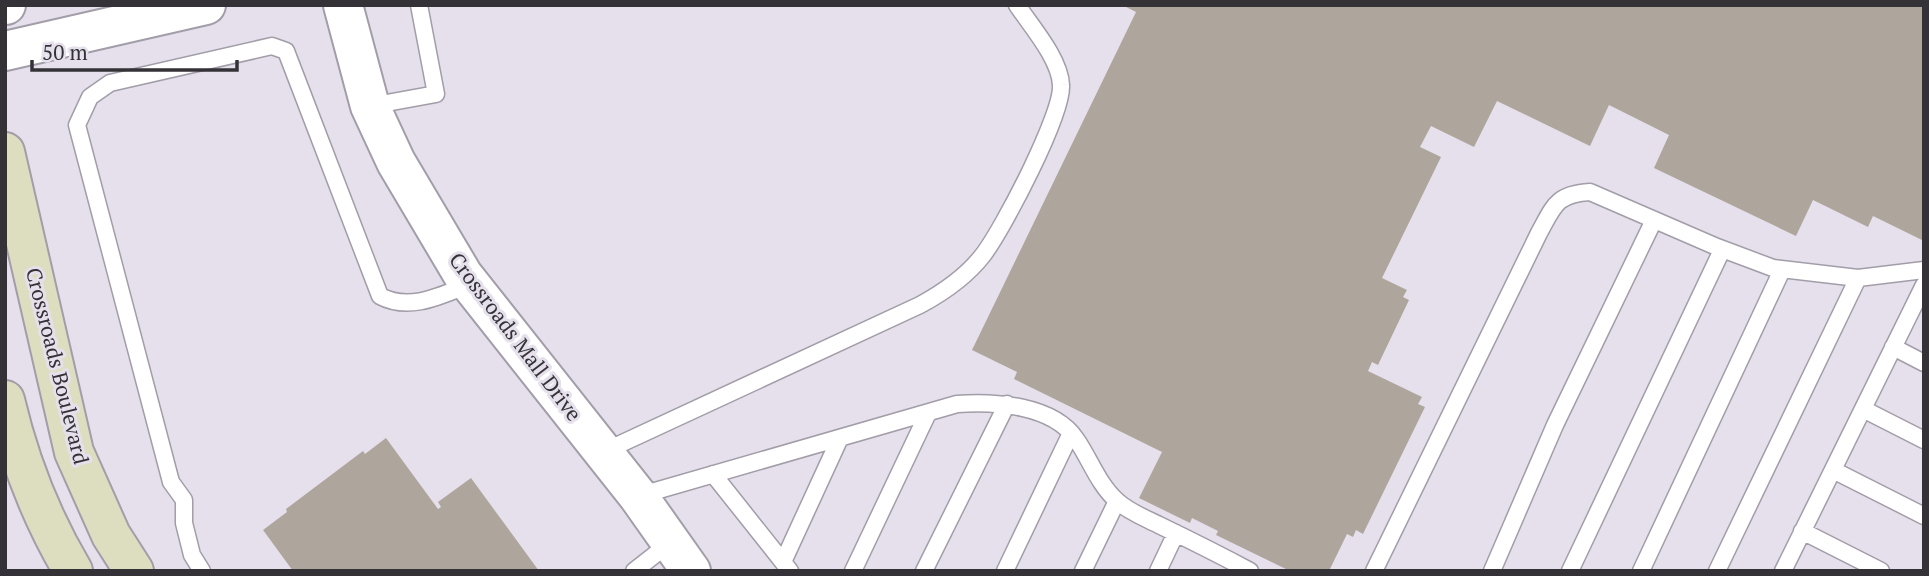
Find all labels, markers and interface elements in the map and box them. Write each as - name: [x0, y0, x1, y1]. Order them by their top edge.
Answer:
- scale bar: [32, 28, 236, 72]
- text: 50 m: [42, 38, 88, 66]
- street label: Crossroads Mall Drive: [443, 246, 588, 426]
- street label: Crossroads Boulevard: [20, 265, 96, 467]

